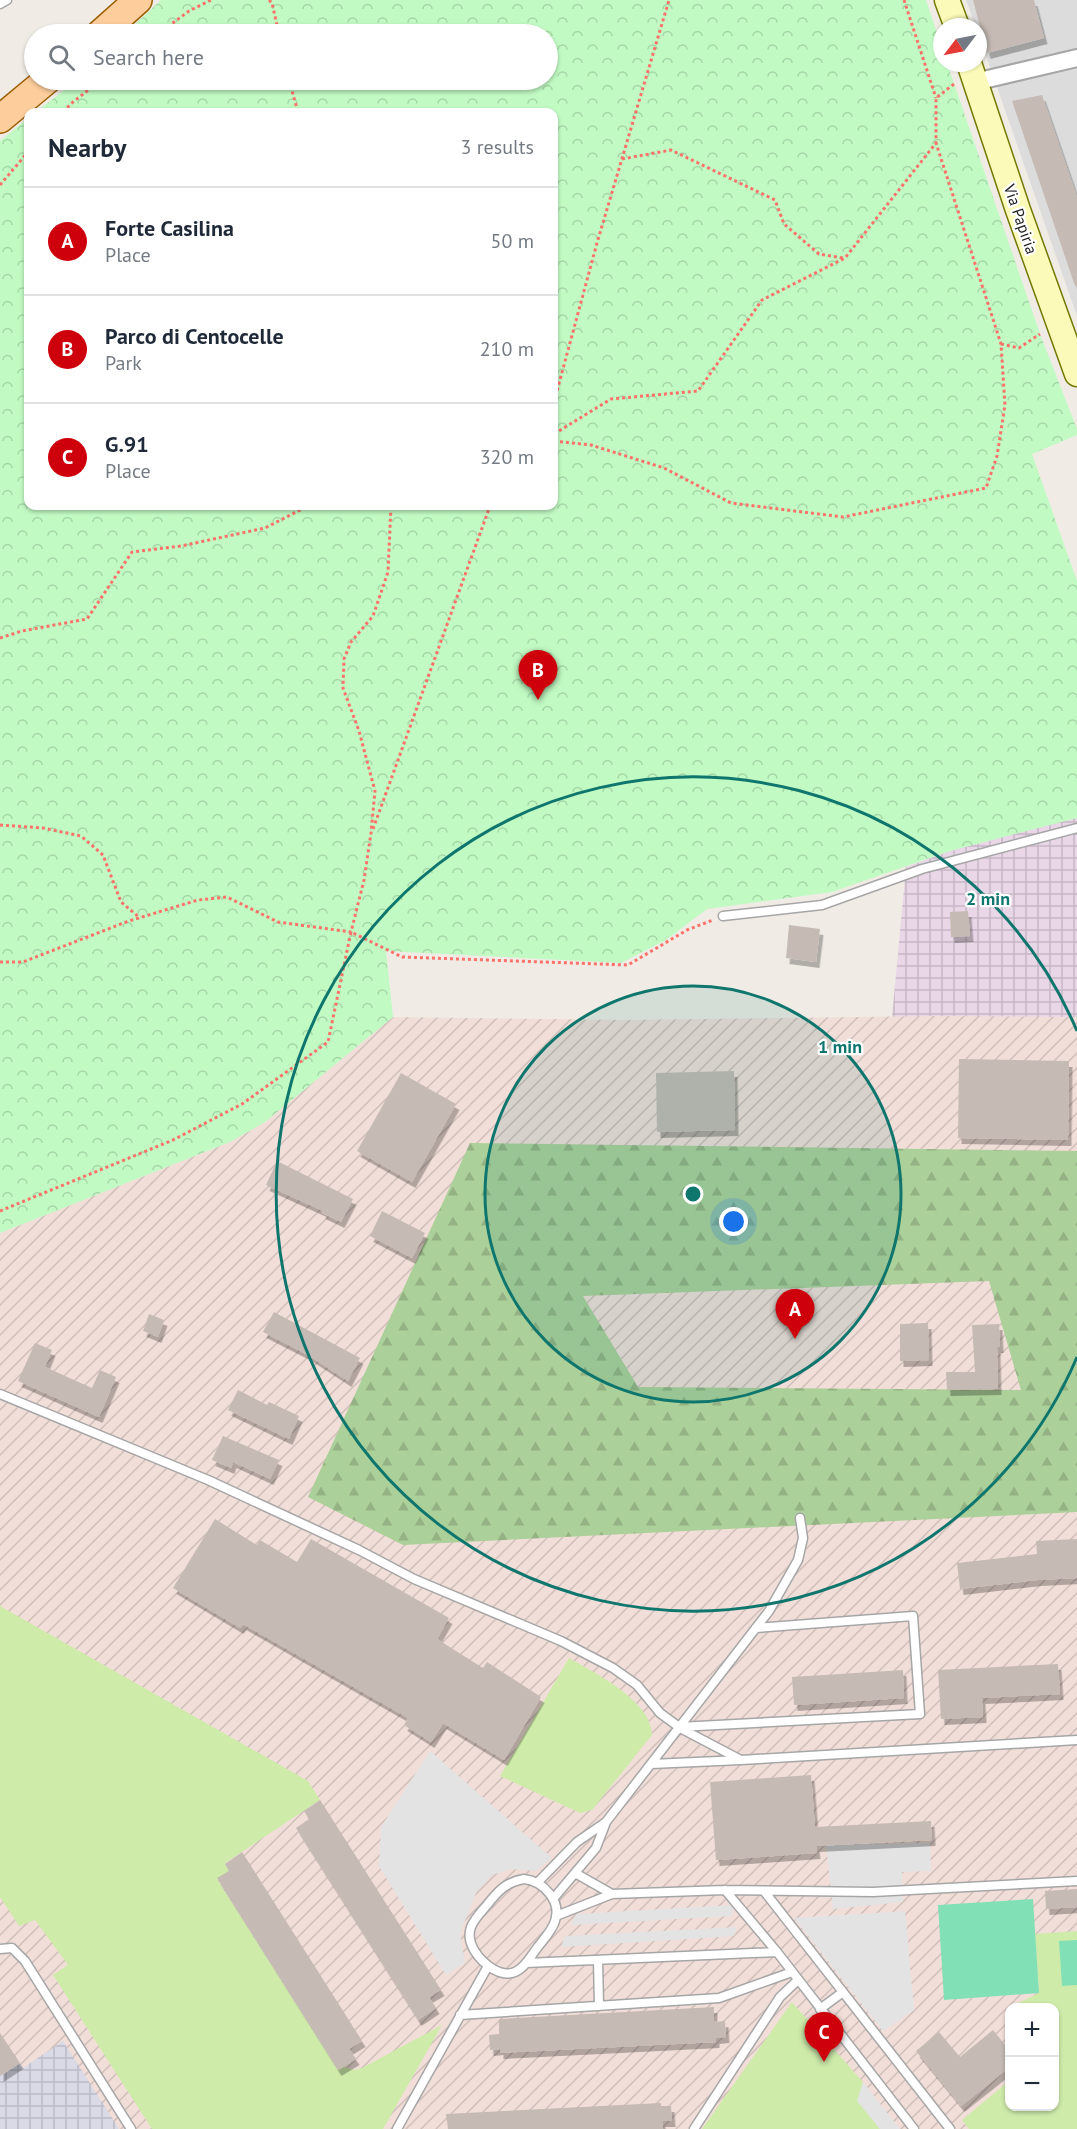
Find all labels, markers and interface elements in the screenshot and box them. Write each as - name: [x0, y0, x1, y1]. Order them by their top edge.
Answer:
- north arrow: [933, 18, 987, 72]
- search box: [24, 24, 558, 90]
- icon: search: [45, 41, 78, 74]
- text: Search here: [93, 43, 204, 71]
- text: Nearby: [48, 131, 126, 164]
- text: 3 results: [461, 134, 534, 160]
- street label: Via Papiria: [999, 181, 1042, 257]
- text: Forte Casilina: [105, 214, 234, 242]
- text: A: [61, 228, 74, 254]
- text: 50 m: [491, 228, 534, 254]
- text: Place: [105, 242, 151, 268]
- text: Parco di Centocelle: [105, 322, 284, 350]
- text: B: [62, 336, 73, 362]
- text: 210 m: [480, 336, 534, 362]
- text: Park: [105, 350, 142, 376]
- text: G.91: [105, 430, 149, 458]
- text: C: [62, 444, 73, 470]
- text: 320 m: [480, 444, 534, 470]
- text: Place: [105, 458, 151, 484]
- pin: B: [518, 650, 558, 700]
- text: 2 min: [966, 887, 1010, 910]
- text: 1 min: [818, 1035, 862, 1058]
- centre of rings: [683, 1184, 703, 1204]
- your location: [719, 1207, 748, 1236]
- pin: A: [776, 1290, 814, 1339]
- map controls: [1005, 2003, 1059, 2111]
- button: +: [1005, 2003, 1059, 2057]
- pin: C: [804, 2012, 844, 2062]
- button: −: [1005, 2057, 1059, 2111]

